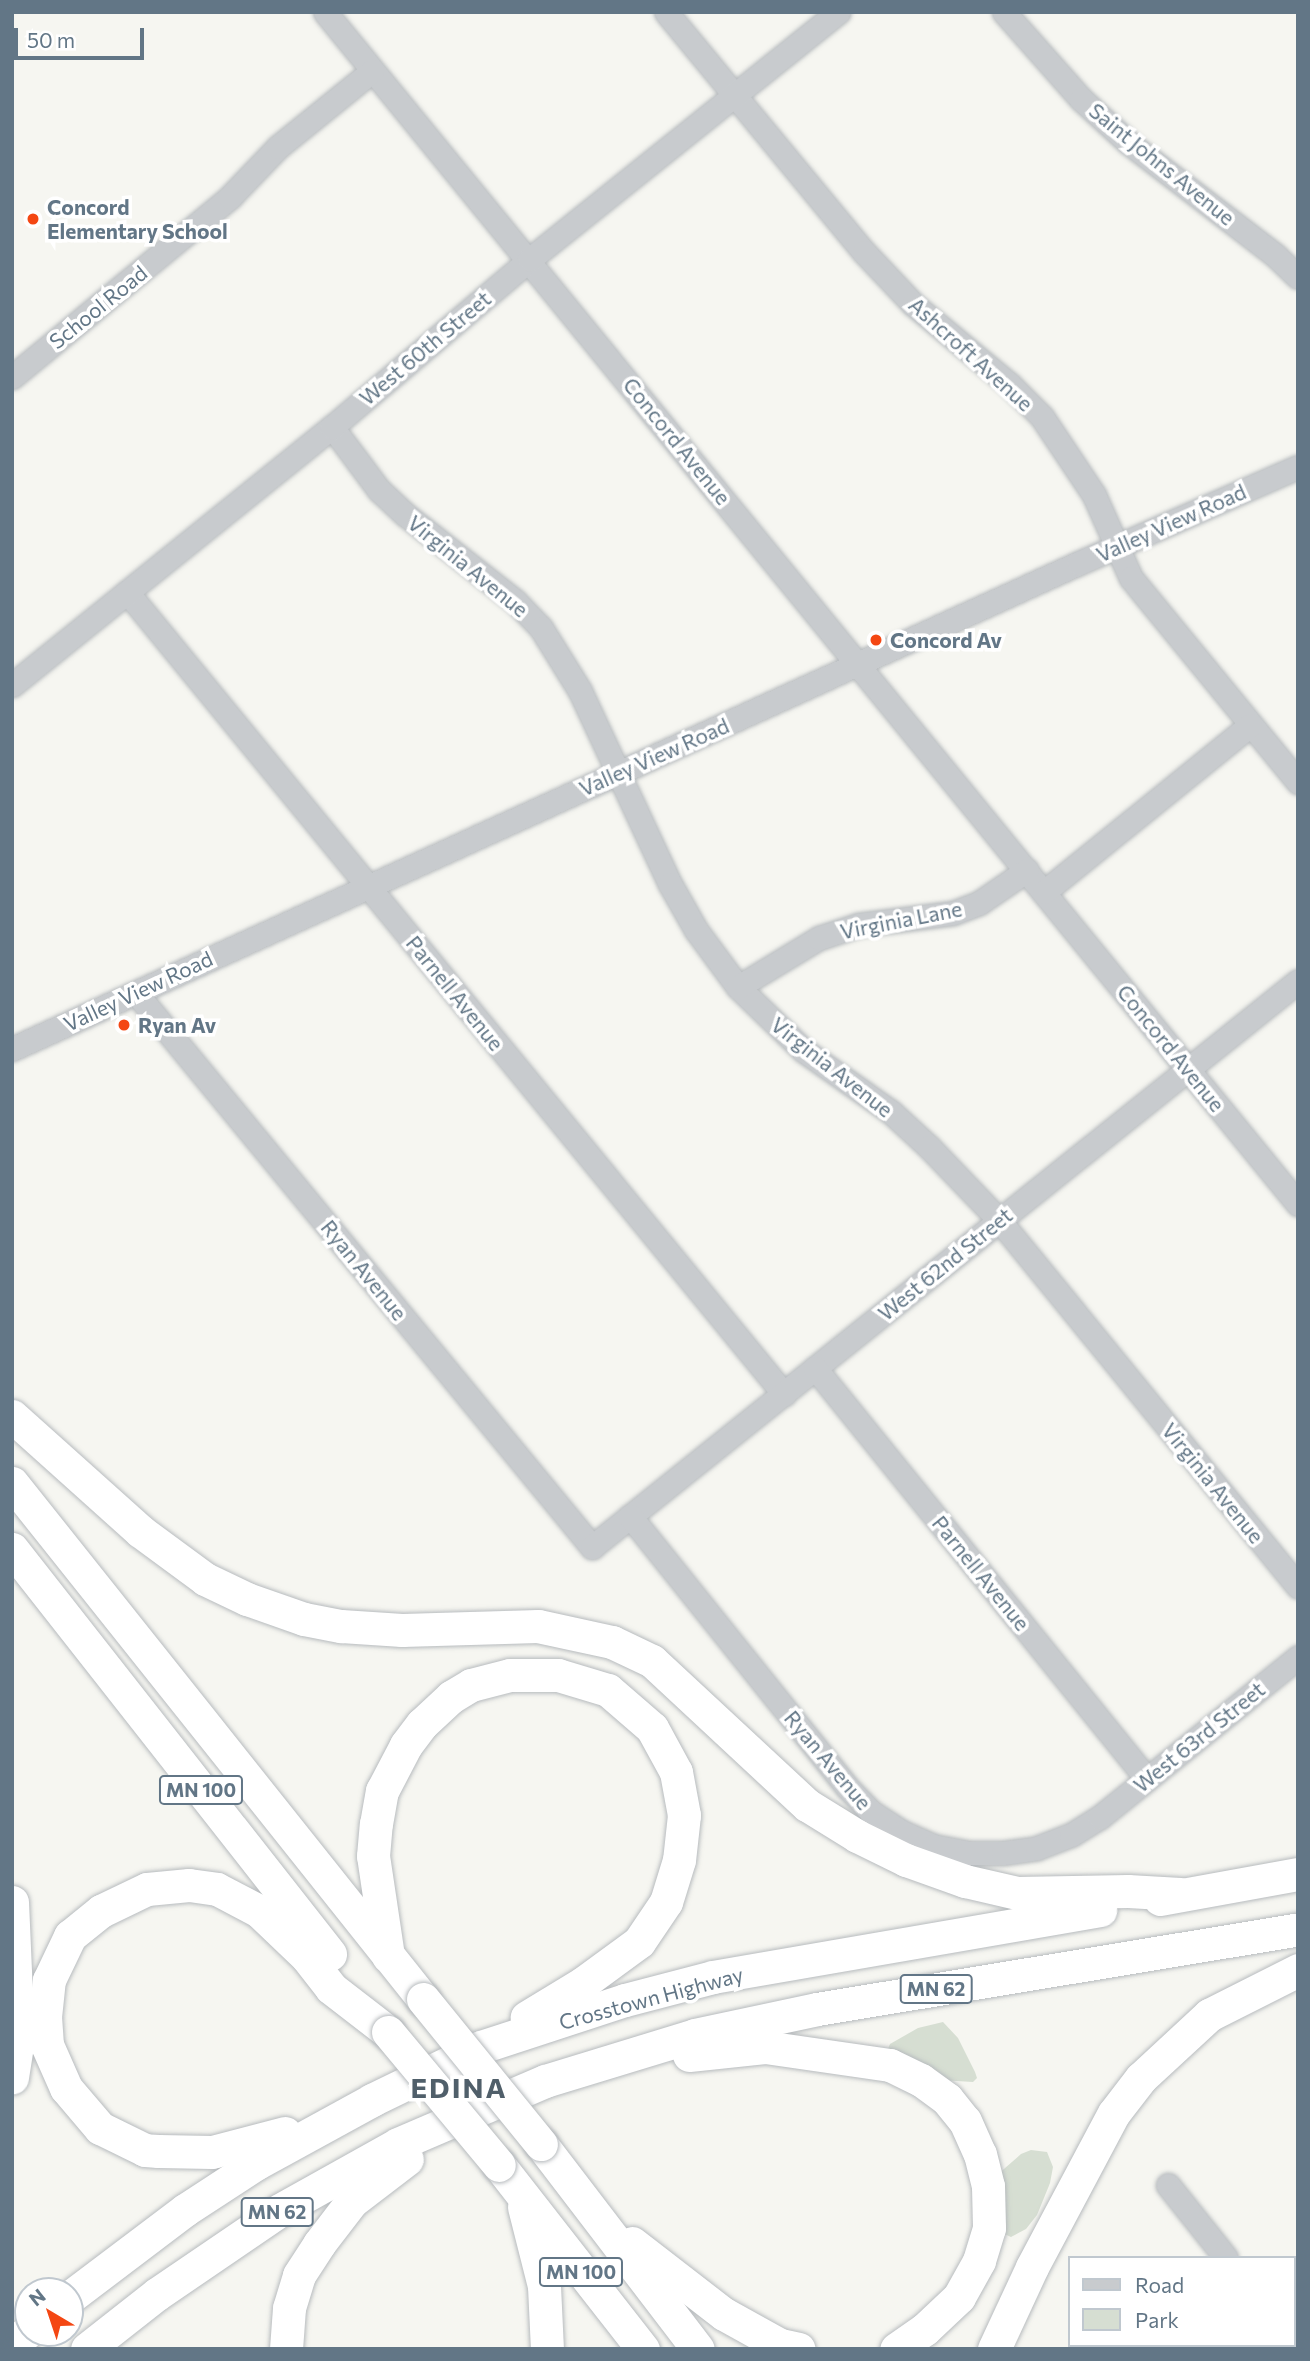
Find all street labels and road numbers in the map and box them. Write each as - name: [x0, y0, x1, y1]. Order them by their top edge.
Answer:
- street label: Saint Johns Avenue: [1084, 98, 1240, 230]
- street label: School Road: [44, 260, 152, 354]
- street label: West 60th Street: [354, 286, 496, 410]
- street label: Ashcroft Avenue: [904, 292, 1038, 416]
- street label: Concord Avenue: [618, 372, 736, 510]
- street label: Valley View Road: [1092, 479, 1250, 567]
- street label: Virginia Avenue: [403, 510, 533, 622]
- street label: Valley View Road: [575, 713, 733, 801]
- street label: Virginia Lane: [838, 896, 964, 944]
- street label: Parnell Avenue: [401, 931, 509, 1055]
- street label: Valley View Road: [60, 946, 216, 1036]
- street label: Concord Avenue: [1112, 979, 1230, 1117]
- street label: Virginia Avenue: [766, 1012, 898, 1122]
- street label: West 62nd Street: [873, 1202, 1017, 1326]
- street label: Ryan Avenue: [316, 1215, 412, 1325]
- street label: Virginia Avenue: [1157, 1418, 1269, 1548]
- street label: Parnell Avenue: [927, 1511, 1035, 1635]
- street label: West 63rd Street: [1128, 1676, 1270, 1798]
- street label: Ryan Avenue: [779, 1705, 877, 1815]
- road number: MN 100: [157, 1774, 245, 1806]
- street label: Crosstown Highway: [556, 1961, 746, 2035]
- road number: MN 62: [899, 1974, 973, 2005]
- road number: MN 62: [240, 2196, 314, 2228]
- road number: MN 100: [537, 2256, 625, 2288]

